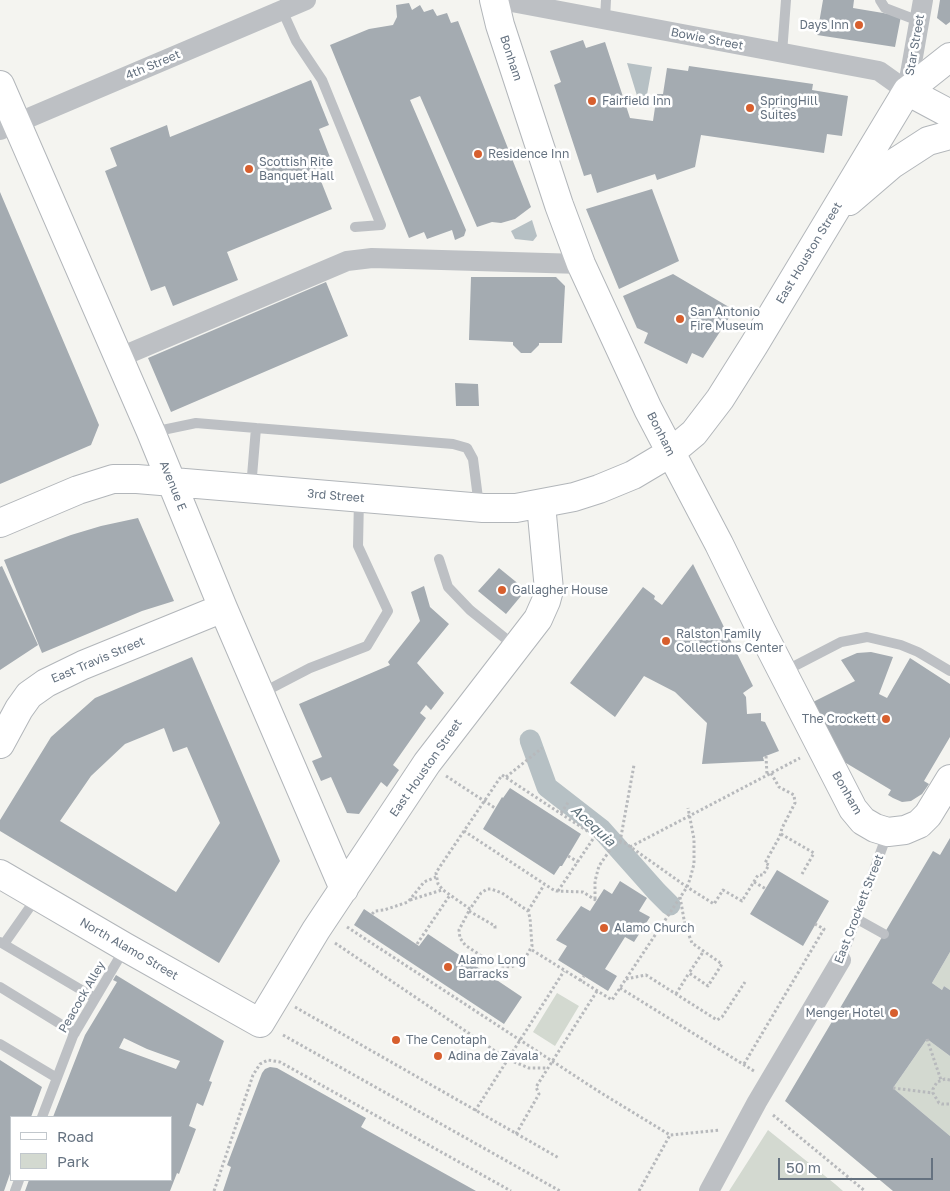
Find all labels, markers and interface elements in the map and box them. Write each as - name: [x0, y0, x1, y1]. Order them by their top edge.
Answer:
- street label: Star Street: [903, 13, 927, 77]
- place label: Days Inn: [799, 18, 849, 32]
- marker: Days Inn: [853, 19, 865, 31]
- street label: Bowie Street: [670, 25, 744, 53]
- street label: Bonham: [497, 33, 525, 83]
- street label: 4th Street: [123, 47, 183, 83]
- place label: Fairfield Inn: [602, 94, 671, 108]
- place label: SpringHill Suites: [760, 94, 818, 122]
- marker: Fairfield Inn: [586, 95, 598, 107]
- marker: SpringHill Suites: [744, 102, 756, 114]
- place label: Residence Inn: [488, 147, 569, 161]
- marker: Residence Inn: [472, 148, 484, 160]
- place label: Scottish Rite Banquet Hall: [259, 155, 334, 183]
- marker: Scottish Rite Banquet Hall: [243, 163, 255, 175]
- street label: East Houston Street: [773, 200, 845, 306]
- place label: San Antonio Fire Museum: [690, 305, 764, 333]
- marker: San Antonio Fire Museum: [674, 313, 686, 325]
- street label: Bonham: [644, 410, 678, 458]
- street label: Avenue E: [156, 459, 190, 513]
- street label: 3rd Street: [307, 486, 365, 506]
- place label: Gallagher House: [512, 583, 608, 597]
- marker: Gallagher House: [496, 584, 508, 596]
- place label: Ralston Family Collections Center: [676, 627, 783, 655]
- street label: East Travis Street: [49, 634, 147, 686]
- marker: Ralston Family Collections Center: [660, 635, 672, 647]
- place label: The Crockett: [802, 712, 876, 726]
- marker: The Crockett: [880, 713, 892, 725]
- street label: East Houston Street: [387, 716, 465, 820]
- street label: Bonham: [829, 769, 865, 817]
- water label: Acequia: [567, 802, 619, 850]
- street label: East Crockett Street: [831, 852, 887, 966]
- street label: North Alamo Street: [77, 915, 181, 983]
- place label: Alamo Church: [614, 921, 695, 935]
- marker: Alamo Church: [598, 922, 610, 934]
- place label: Alamo Long Barracks: [458, 953, 526, 981]
- street label: Peacock Alley: [56, 959, 108, 1035]
- marker: Alamo Long Barracks: [442, 961, 454, 973]
- place label: Menger Hotel: [805, 1006, 884, 1020]
- marker: Menger Hotel: [888, 1007, 900, 1019]
- place label: The Cenotaph: [406, 1033, 487, 1047]
- marker: The Cenotaph: [390, 1034, 402, 1046]
- place label: Adina de Zavala: [448, 1049, 539, 1063]
- marker: Adina de Zavala: [432, 1050, 444, 1062]
- legend: [10, 1116, 172, 1181]
- text: Road: [57, 1127, 94, 1145]
- scale bar: [780, 1148, 935, 1180]
- text: Park: [57, 1152, 89, 1170]
- text: 50 m: [786, 1158, 821, 1176]

